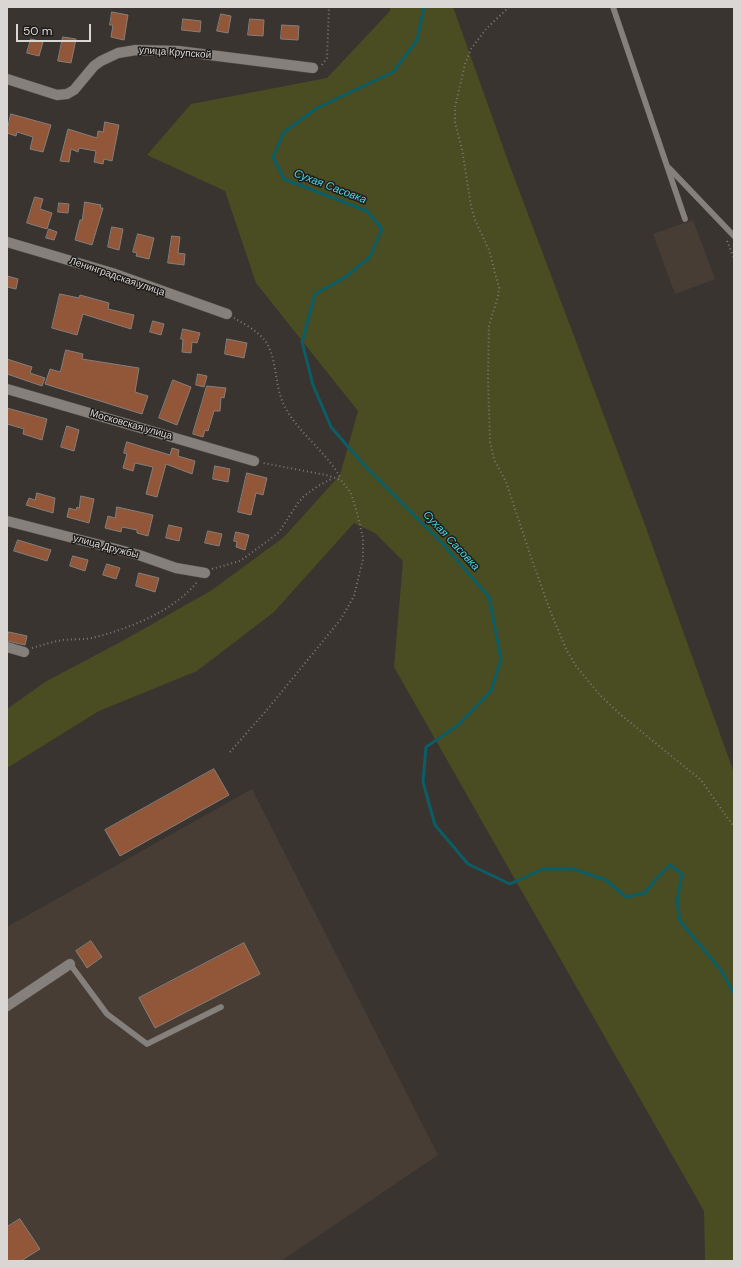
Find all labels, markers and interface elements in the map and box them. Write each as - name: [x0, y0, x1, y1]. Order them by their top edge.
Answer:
- scale bar: [18, 16, 93, 42]
- text: 50 m: [23, 23, 52, 39]
- street label: улица Крупской: [138, 44, 212, 62]
- water label: Сухая Сасовка: [292, 167, 368, 207]
- street label: Ленинградская улица: [68, 255, 166, 299]
- street label: Московская улица: [89, 408, 173, 442]
- water label: Сухая Сасовка: [420, 508, 482, 574]
- street label: улица Дружбы: [72, 533, 140, 561]

